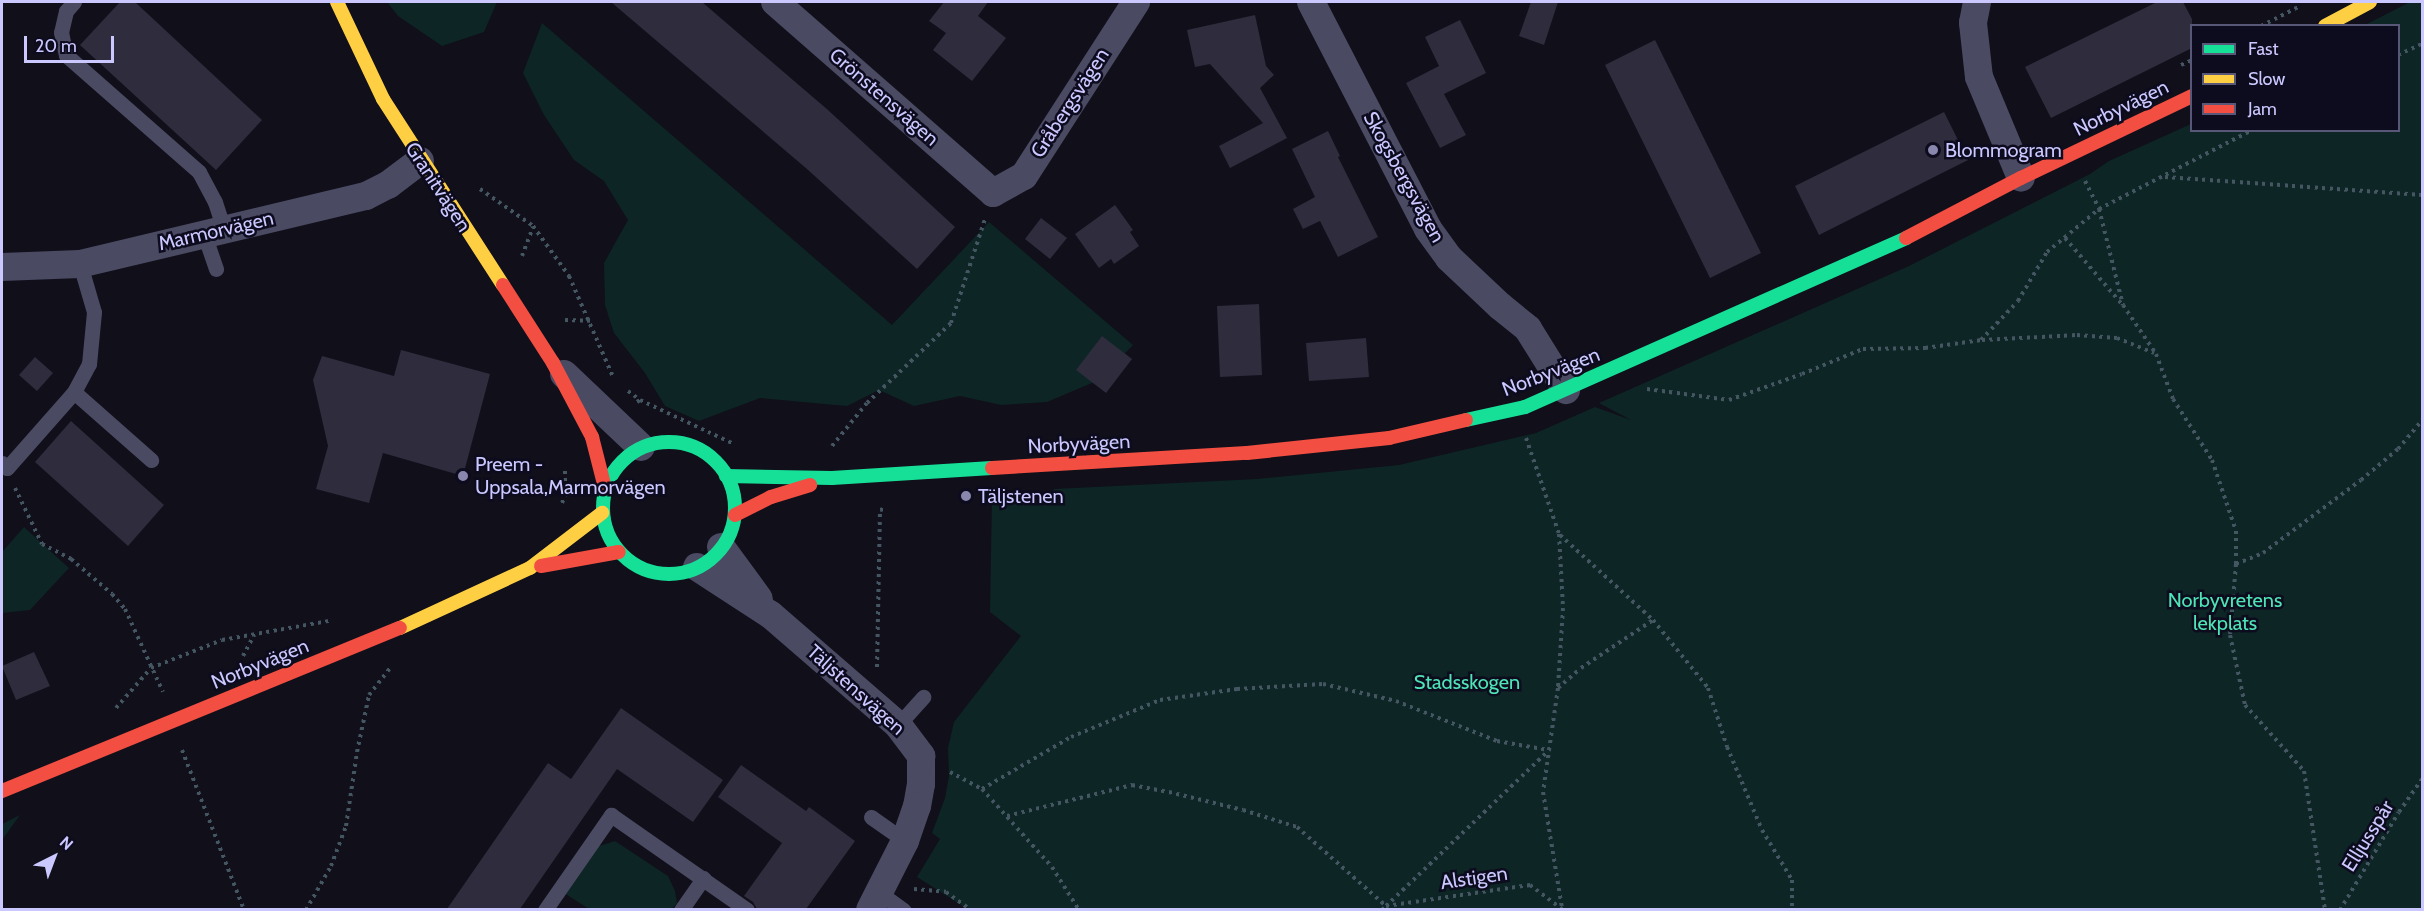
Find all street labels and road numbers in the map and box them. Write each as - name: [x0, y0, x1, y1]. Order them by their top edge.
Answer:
- street label: Grönstensvägen: [824, 43, 944, 151]
- street label: Gråbergsvägen: [1026, 44, 1114, 162]
- street label: Norbyvägen: [2070, 75, 2172, 141]
- street label: Skogsbergsvägen: [1358, 107, 1450, 247]
- street label: Granitvägen: [400, 138, 476, 236]
- street label: Marmorvägen: [156, 206, 276, 256]
- street label: Norbyvägen: [1499, 342, 1603, 402]
- street label: Norbyvägen: [1027, 429, 1131, 459]
- street label: Norbyvägen: [208, 634, 312, 694]
- street label: Täljstensvägen: [802, 640, 910, 740]
- street label: Elljusspår: [2337, 796, 2399, 876]
- street label: Alstigen: [1439, 861, 1509, 895]

